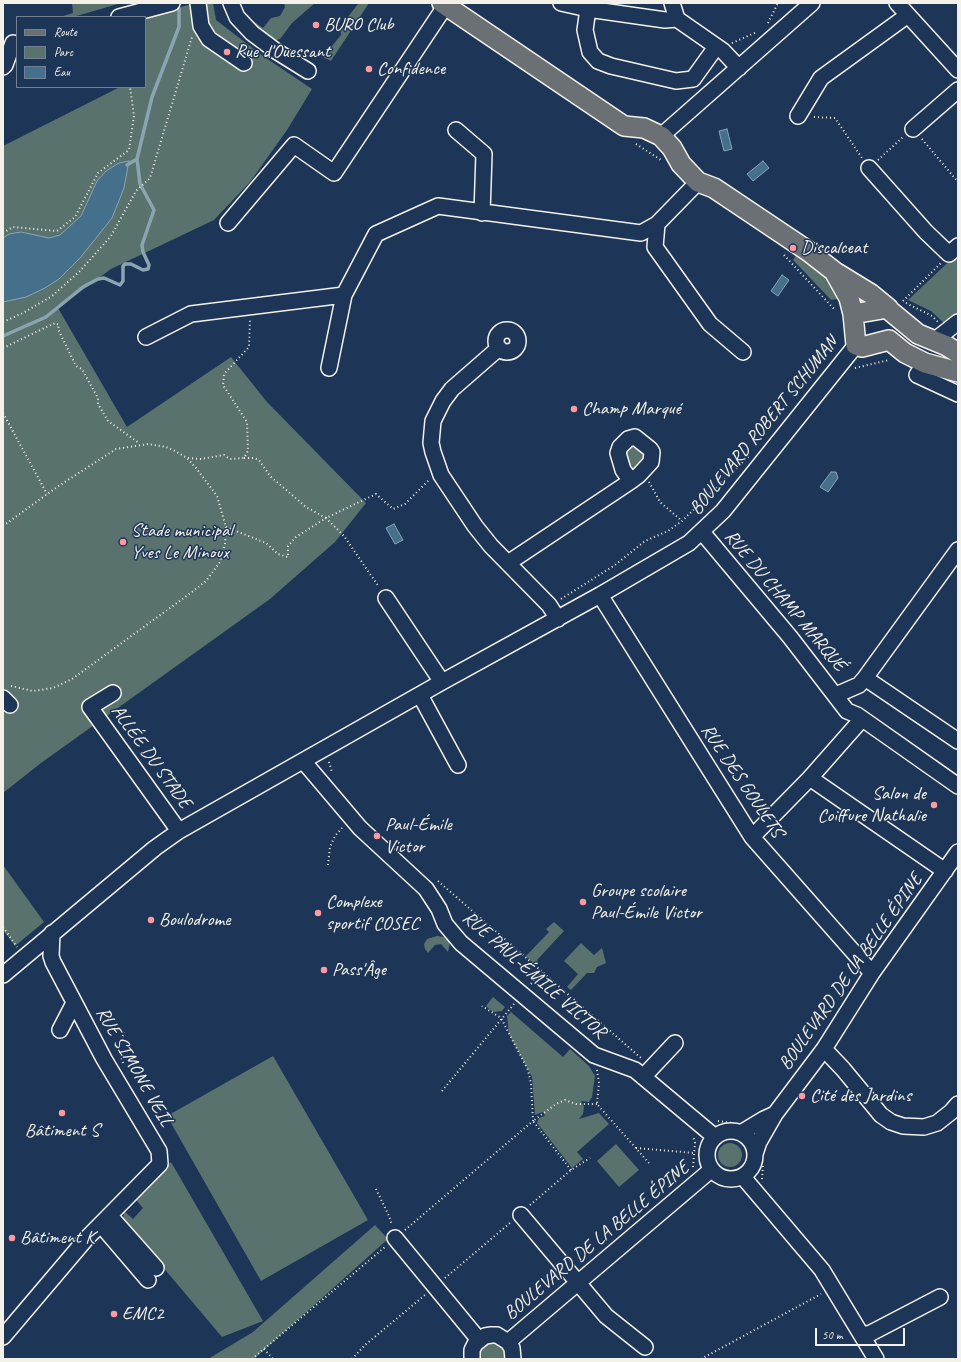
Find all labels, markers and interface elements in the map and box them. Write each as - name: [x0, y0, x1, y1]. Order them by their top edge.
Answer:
- place label: BURO Club: [324, 14, 394, 36]
- legend: [16, 16, 146, 88]
- marker: BURO Club: [311, 20, 321, 30]
- text: Route: [54, 24, 77, 40]
- place label: Rue d'Ouessant: [235, 41, 330, 63]
- text: Parc: [54, 44, 73, 60]
- marker: Rue d'Ouessant: [222, 47, 232, 57]
- place label: Confidence: [377, 58, 445, 80]
- text: Eau: [54, 64, 70, 80]
- marker: Confidence: [364, 64, 374, 74]
- place label: Discalceat: [801, 237, 867, 259]
- marker: Discalceat: [788, 243, 798, 253]
- street label: BOULEVARD ROBERT SCHUMAN: [685, 332, 843, 520]
- place label: Champ Marqué: [582, 398, 681, 420]
- marker: Champ Marqué: [569, 404, 579, 414]
- place label: Stade municipal Yves Le Minoux: [131, 520, 233, 564]
- street label: RUE DU CHAMP MARQUÉ: [719, 526, 851, 676]
- marker: Stade municipal Yves Le Minoux: [118, 537, 128, 547]
- street label: ALLÉE DU STADE: [106, 701, 196, 813]
- street label: RUE DES GOULETS: [696, 720, 788, 842]
- place label: Salon de Coiffure Nathalie: [817, 783, 926, 827]
- marker: Salon de Coiffure Nathalie: [929, 800, 939, 810]
- place label: Paul-Émile Victor: [385, 814, 452, 858]
- marker: Paul-Émile Victor: [372, 831, 382, 841]
- street label: BOULEVARD DE LA BELLE ÉPINE: [774, 869, 928, 1075]
- place label: Groupe scolaire Paul-Émile Victor: [591, 880, 702, 924]
- place label: Complexe sportif COSEC: [326, 891, 419, 935]
- marker: Groupe scolaire Paul-Émile Victor: [578, 897, 588, 907]
- street label: RUE PAUL-ÉMILE VICTOR: [458, 907, 610, 1043]
- marker: Complexe sportif COSEC: [313, 908, 323, 918]
- place label: Boulodrome: [159, 909, 230, 931]
- marker: Boulodrome: [146, 915, 156, 925]
- place label: Pass'Âge: [332, 959, 386, 981]
- marker: Pass'Âge: [319, 965, 329, 975]
- street label: RUE SIMONE VEIL: [91, 1003, 177, 1131]
- place label: Cité des Jardins: [810, 1085, 911, 1107]
- marker: Cité des Jardins: [797, 1091, 807, 1101]
- marker: Bâtiment S: [57, 1108, 67, 1118]
- place label: Bâtiment S: [25, 1120, 99, 1142]
- street label: BOULEVARD DE LA BELLE ÉPINE: [500, 1157, 694, 1325]
- place label: Bâtiment K: [20, 1227, 95, 1249]
- marker: Bâtiment K: [7, 1233, 17, 1243]
- place label: EMC2: [122, 1303, 163, 1325]
- marker: EMC2: [109, 1309, 119, 1319]
- scale bar: [817, 1320, 907, 1346]
- text: 50 m: [822, 1327, 842, 1343]

